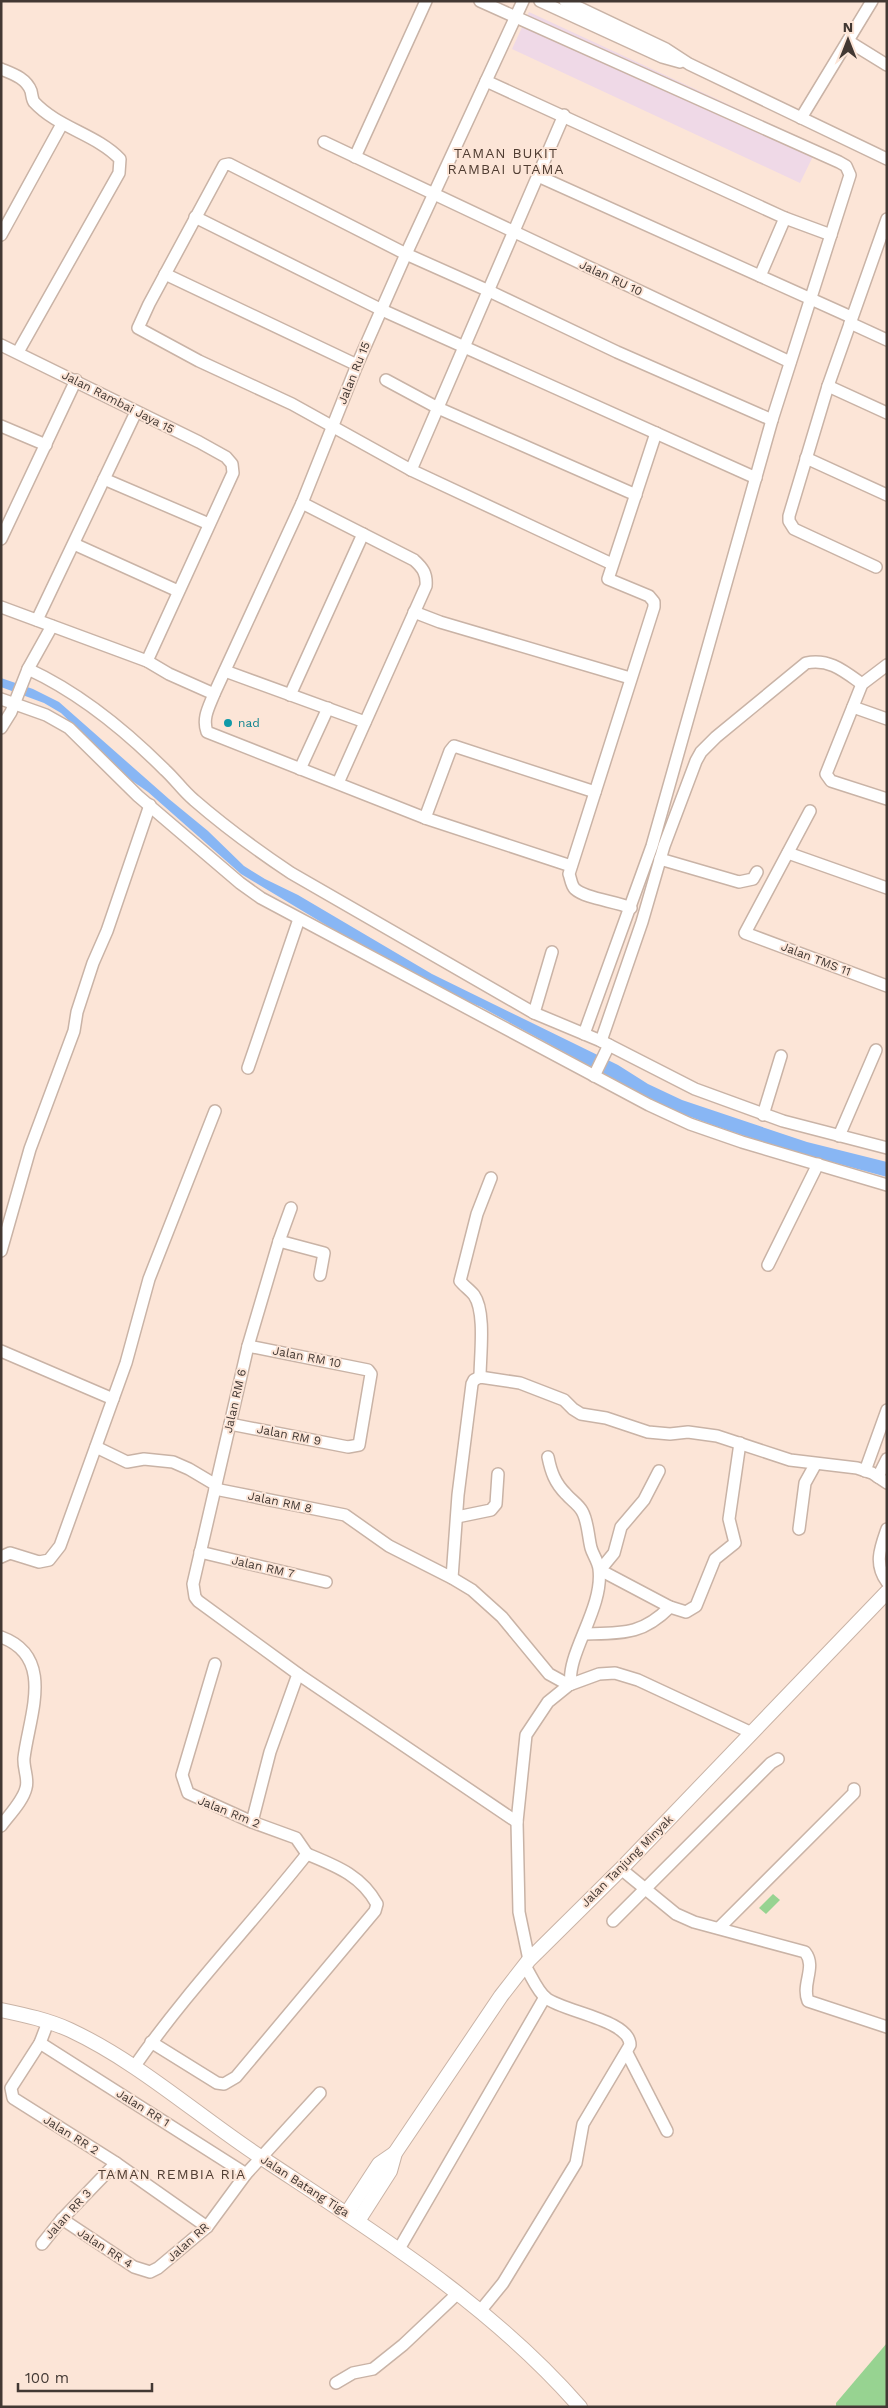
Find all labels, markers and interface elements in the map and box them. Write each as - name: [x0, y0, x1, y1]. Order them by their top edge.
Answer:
- north arrow: [823, 15, 873, 65]
- text: N: [843, 19, 853, 35]
- district label: TAMAN BUKIT RAMBAI UTAMA: [447, 145, 565, 177]
- street label: Jalan RU 10: [577, 257, 645, 299]
- street label: Jalan Ru 15: [335, 340, 373, 406]
- street label: Jalan Rambai Jaya 15: [60, 368, 176, 436]
- place label: nad: [238, 716, 260, 730]
- marker: nad: [222, 717, 234, 729]
- street label: Jalan TMS 11: [779, 939, 853, 979]
- street label: Jalan RM 10: [272, 1343, 342, 1371]
- street label: Jalan RM 6: [221, 1368, 249, 1434]
- street label: Jalan RM 9: [256, 1422, 322, 1448]
- street label: Jalan RM 8: [247, 1488, 313, 1516]
- street label: Jalan RM 7: [230, 1553, 296, 1581]
- street label: Jalan Rm 2: [196, 1793, 262, 1831]
- street label: Jalan Tanjung Minyak: [578, 1812, 676, 1910]
- street label: Jalan RR 1: [114, 2086, 172, 2130]
- street label: Jalan RR 2: [41, 2113, 101, 2157]
- street label: Jalan Batang Tiga: [258, 2152, 352, 2220]
- district label: TAMAN REMBIA RIA: [98, 2166, 246, 2182]
- street label: Jalan RR 3: [42, 2186, 94, 2242]
- street label: Jalan RR: [164, 2220, 212, 2264]
- street label: Jalan RR 4: [75, 2225, 135, 2271]
- scale bar: [18, 2360, 151, 2392]
- text: 100 m: [25, 2369, 69, 2387]

